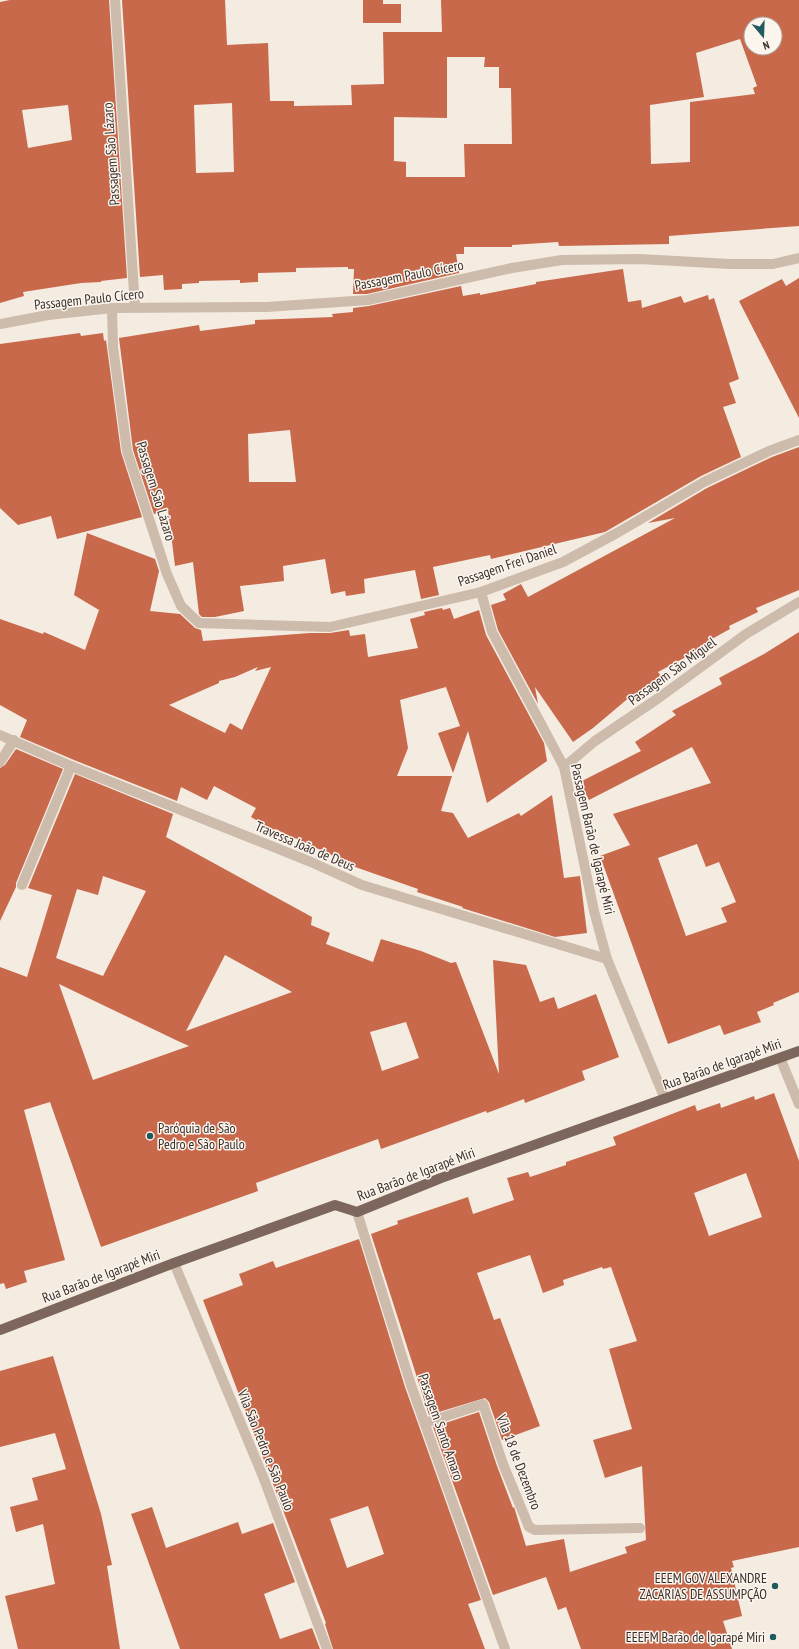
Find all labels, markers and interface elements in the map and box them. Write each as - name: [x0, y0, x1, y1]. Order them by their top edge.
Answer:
- north arrow: [743, 16, 783, 56]
- text: N: [761, 38, 771, 53]
- street label: Passagem São Lázaro: [98, 102, 124, 206]
- street label: Passagem Paulo Cícero: [353, 256, 465, 294]
- street label: Passagem Paulo Cícero: [33, 284, 145, 314]
- street label: Passagem São Lázaro: [132, 439, 180, 543]
- street label: Passagem Frei Daniel: [455, 539, 559, 590]
- street label: Passagem São Miguel: [625, 633, 720, 709]
- street label: Passagem Barão de Igarapé Miri: [567, 762, 619, 916]
- street label: Travessa João de Deus: [252, 817, 358, 875]
- street label: Rua Barão de Igarapé Miri: [660, 1034, 784, 1094]
- place label: Paróquia de São Pedro e São Paulo: [158, 1119, 245, 1153]
- marker: Paróquia de São Pedro e São Paulo: [145, 1131, 155, 1141]
- street label: Rua Barão de Igarapé Miri: [354, 1143, 478, 1205]
- street label: Rua Barão de Igarapé Miri: [39, 1245, 163, 1307]
- street label: Passagem Santo Amaro: [414, 1371, 468, 1483]
- street label: Vila São Pedro e São Paulo: [233, 1386, 298, 1513]
- street label: Vila 18 de Dezembro: [492, 1411, 545, 1512]
- place label: EEEM GOV ALEXANDRE ZACARIAS DE ASSUMPÇÃO: [640, 1569, 767, 1603]
- marker: EEEM GOV ALEXANDRE ZACARIAS DE ASSUMPÇÃO: [770, 1581, 780, 1591]
- place label: EEEFM Barão de Igarapé Miri: [626, 1628, 765, 1646]
- marker: EEEFM Barão de Igarapé Miri: [768, 1632, 778, 1642]

